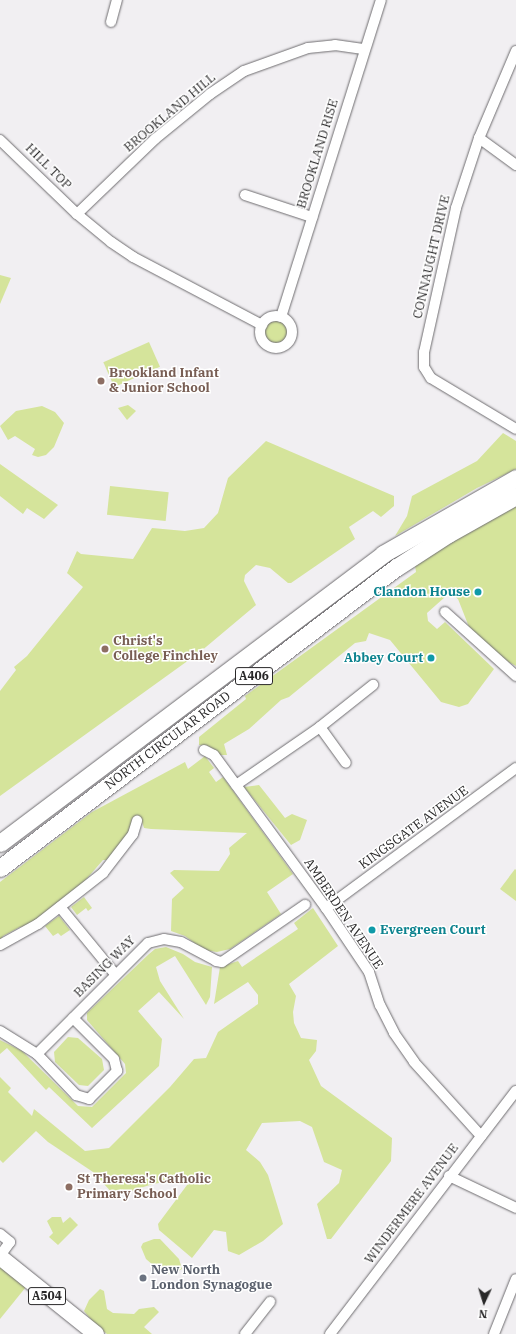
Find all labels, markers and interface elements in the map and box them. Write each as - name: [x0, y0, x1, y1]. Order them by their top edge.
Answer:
- street label: BROOKLAND HILL: [121, 70, 219, 156]
- street label: BROOKLAND RISE: [294, 97, 342, 211]
- street label: HILL TOP: [22, 141, 74, 193]
- street label: CONNAUGHT DRIVE: [410, 194, 454, 320]
- place label: Brookland Infant & Junior School: [109, 366, 219, 397]
- marker: Brookland Infant & Junior School: [96, 376, 106, 386]
- place label: Clandon House: [373, 584, 470, 600]
- marker: Clandon House: [473, 587, 483, 597]
- place label: Christ's College Finchley: [113, 634, 218, 665]
- marker: Christ's College Finchley: [100, 644, 110, 654]
- place label: Abbey Court: [344, 650, 423, 666]
- marker: Abbey Court: [426, 653, 436, 663]
- road number: A406: [235, 666, 273, 686]
- street label: NORTH CIRCULAR ROAD: [102, 689, 234, 793]
- street label: KINGSGATE AVENUE: [356, 783, 472, 873]
- street label: AMBERDEN AVENUE: [300, 856, 386, 972]
- place label: Evergreen Court: [380, 922, 486, 938]
- marker: Evergreen Court: [367, 925, 377, 935]
- street label: BASING WAY: [71, 933, 139, 1001]
- street label: WINDERMERE AVENUE: [362, 1141, 462, 1267]
- place label: St Theresa's Catholic Primary School: [77, 1172, 211, 1203]
- marker: St Theresa's Catholic Primary School: [64, 1182, 74, 1192]
- place label: New North London Synagogue: [151, 1263, 272, 1294]
- marker: New North London Synagogue: [138, 1273, 148, 1283]
- north arrow: [464, 1282, 504, 1322]
- road number: A504: [28, 1286, 66, 1306]
- text: N: [478, 1307, 488, 1321]

